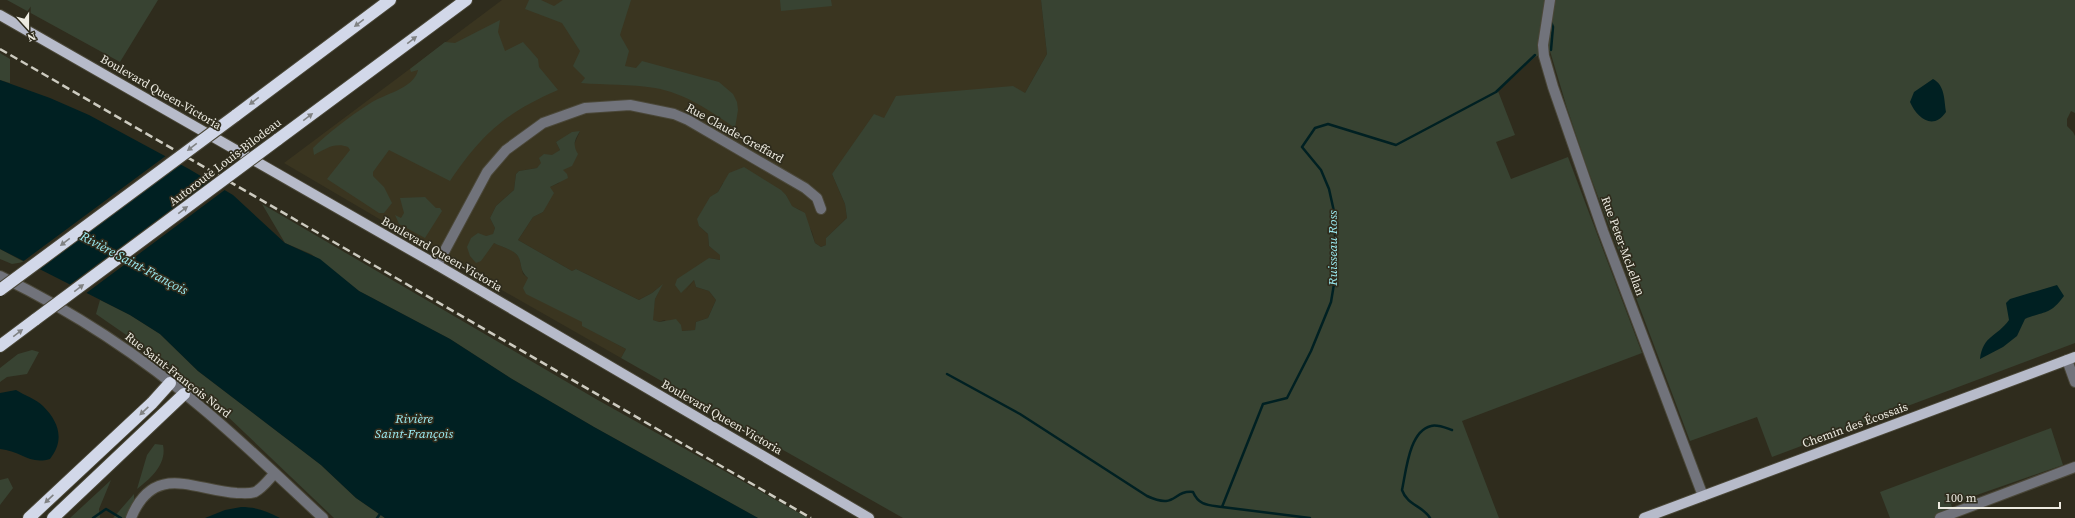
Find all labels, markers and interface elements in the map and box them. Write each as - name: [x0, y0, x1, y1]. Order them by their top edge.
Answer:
- north arrow: [8, 8, 48, 48]
- one-way arrow: [353, 19, 364, 28]
- text: N: [25, 28, 38, 45]
- one-way arrow: [407, 36, 418, 44]
- street label: Boulevard Queen-Victoria: [98, 51, 225, 134]
- one-way arrow: [249, 97, 260, 105]
- street label: Rue Claude-Greffard: [683, 100, 787, 167]
- one-way arrow: [303, 113, 313, 121]
- street label: Autoroute Louis-Bilodeau: [166, 114, 284, 210]
- one-way arrow: [187, 143, 198, 152]
- street label: Rue Peter-McLellan: [1598, 194, 1648, 298]
- one-way arrow: [178, 206, 189, 214]
- water label: Ruisseau Ross: [1324, 210, 1341, 287]
- street label: Boulevard Queen-Victoria: [379, 213, 506, 296]
- water label: Rivière Saint-François: [76, 227, 191, 299]
- one-way arrow: [60, 237, 71, 246]
- one-way arrow: [73, 283, 84, 292]
- one-way arrow: [13, 328, 24, 337]
- street label: Rue Saint-François Nord: [122, 329, 234, 421]
- street label: Boulevard Queen-Victoria: [659, 376, 786, 459]
- street label: Chemin des Écossais: [1800, 398, 1910, 452]
- one-way arrow: [139, 406, 149, 416]
- water label: Rivière Saint-François: [375, 410, 454, 442]
- scale bar: [1939, 484, 2060, 510]
- text: 100 m: [1945, 490, 1977, 506]
- one-way arrow: [43, 495, 54, 504]

